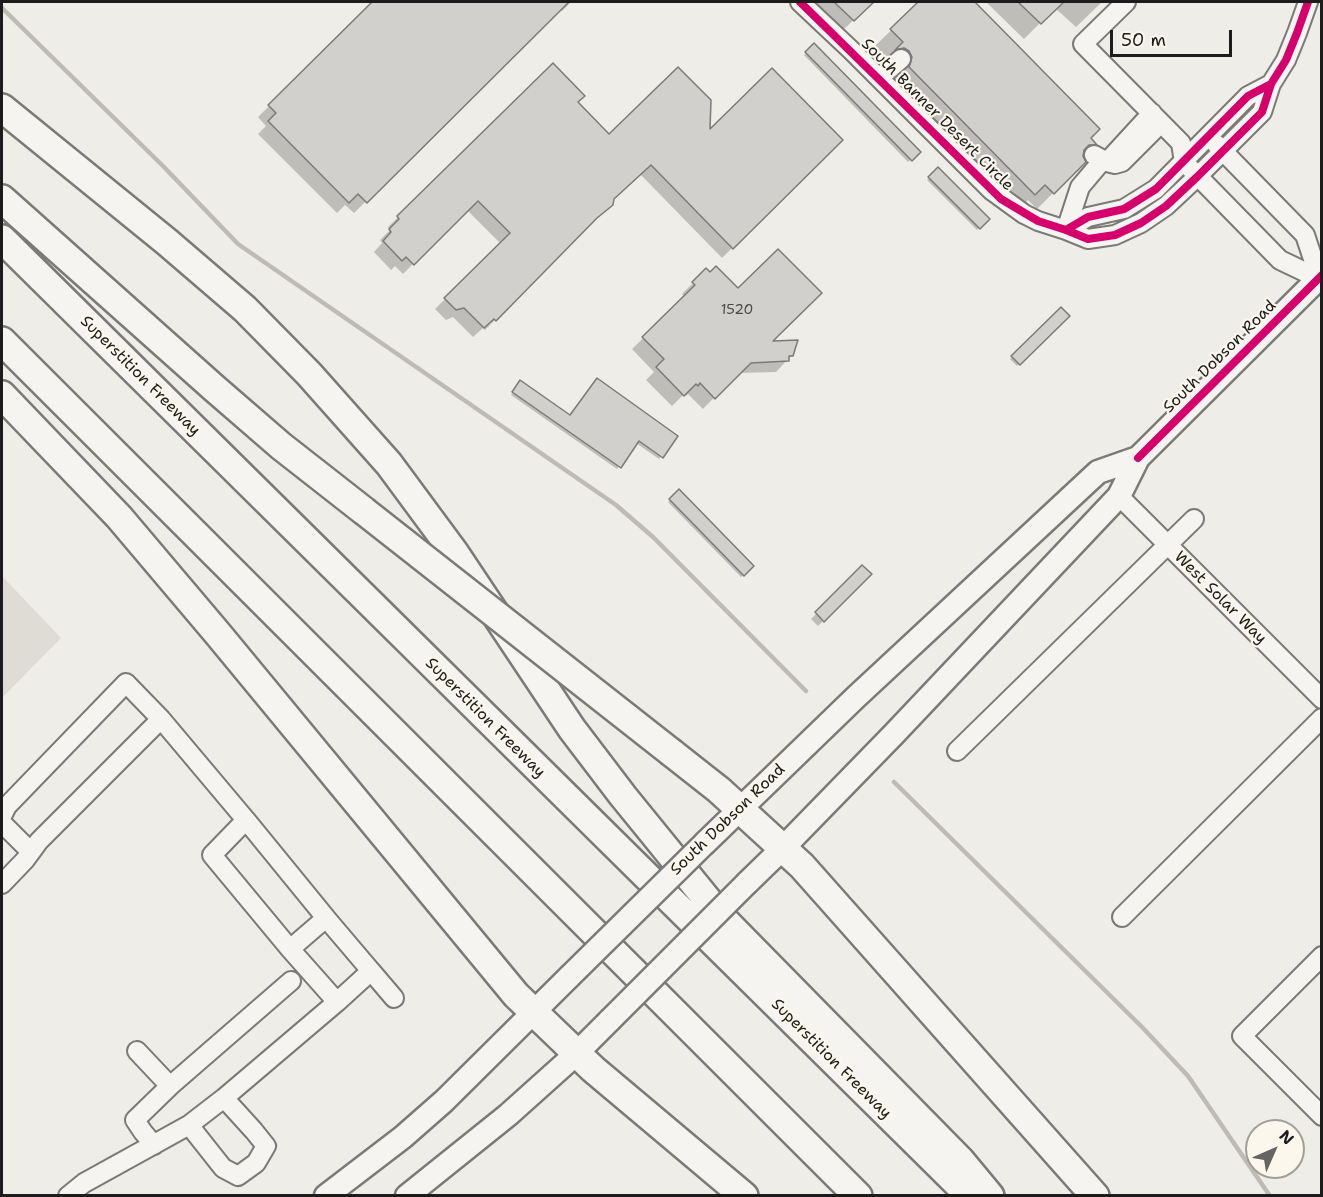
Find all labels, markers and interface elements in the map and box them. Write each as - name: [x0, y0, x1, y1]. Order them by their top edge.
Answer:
- scale bar: [1113, 18, 1234, 56]
- text: 50 m: [1121, 28, 1166, 52]
- street label: South Banner Desert Circle: [857, 35, 1017, 195]
- street label: South Dobson Road: [1160, 297, 1280, 417]
- house number: 1520: [721, 302, 753, 318]
- street label: Superstition Freeway: [76, 312, 204, 440]
- street label: West Solar Way: [1170, 548, 1270, 648]
- street label: Superstition Freeway: [421, 654, 549, 782]
- street label: South Dobson Road: [667, 760, 789, 880]
- street label: Superstition Freeway: [767, 995, 895, 1123]
- north arrow: [1245, 1119, 1305, 1179]
- text: N: [1275, 1125, 1299, 1149]

